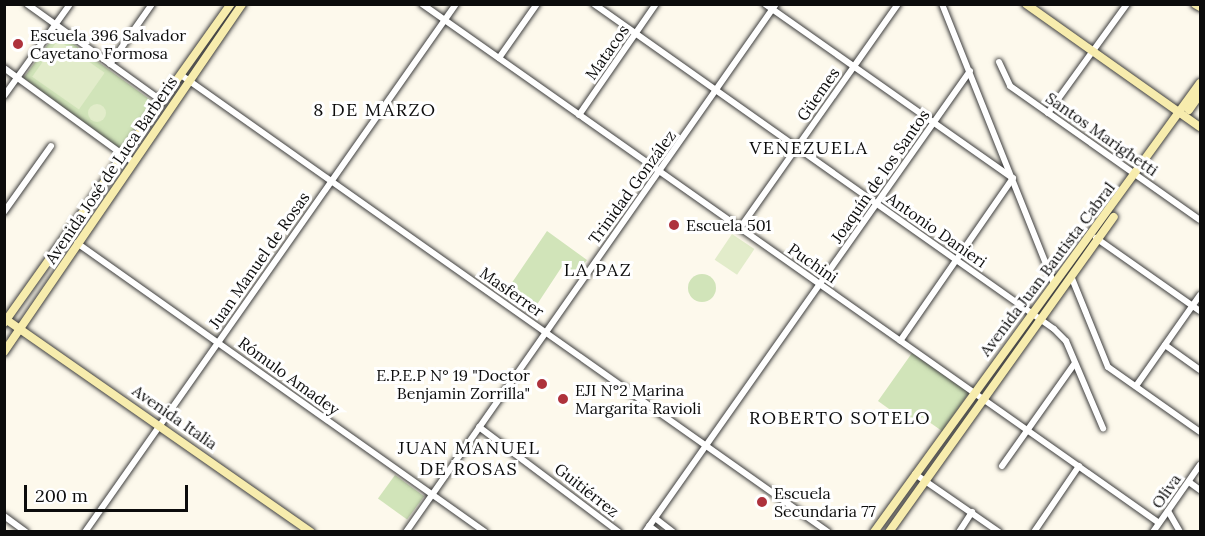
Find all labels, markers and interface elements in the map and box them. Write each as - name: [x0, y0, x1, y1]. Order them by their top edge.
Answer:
- street label: Matacos: [581, 21, 633, 83]
- place label: Escuela 396 Salvador Cayetano Formosa: [30, 25, 186, 63]
- marker: Escuela 396 Salvador Cayetano Formosa: [11, 37, 25, 51]
- street label: Güemes: [793, 64, 843, 124]
- street label: Avenida José de Luca Barberis: [41, 73, 181, 267]
- street label: Santos Marighetti: [1042, 88, 1162, 180]
- district label: 8 DE MARZO: [313, 99, 437, 121]
- street label: Joaquín de los Santos: [827, 106, 933, 246]
- street label: Trinidad González: [584, 126, 680, 248]
- district label: VENEZUELA: [749, 137, 869, 159]
- street label: Avenida Juan Bautista Cabral: [975, 178, 1119, 360]
- street label: Juan Manuel de Rosas: [205, 188, 313, 332]
- street label: Antonio Danieri: [883, 188, 991, 272]
- place label: Escuela 501: [686, 215, 771, 235]
- marker: Escuela 501: [667, 218, 681, 232]
- street label: Puchini: [785, 239, 841, 287]
- district label: LA PAZ: [564, 259, 632, 281]
- street label: Masferrer: [476, 263, 548, 321]
- street label: Rómulo Amadey: [235, 333, 343, 419]
- place label: E.P.E.P N° 19 "Doctor Benjamin Zorrilla": [376, 365, 530, 403]
- marker: E.P.E.P N° 19 "Doctor Benjamin Zorrilla": [535, 377, 549, 391]
- place label: EJI N°2 Marina Margarita Ravioli: [575, 380, 701, 418]
- street label: Avenida Italia: [129, 381, 221, 453]
- marker: EJI N°2 Marina Margarita Ravioli: [556, 392, 570, 406]
- district label: ROBERTO SOTELO: [749, 407, 931, 429]
- district label: JUAN MANUEL DE ROSAS: [398, 438, 540, 480]
- street label: Guitiérrez: [551, 459, 623, 521]
- street label: Oliva: [1147, 470, 1185, 512]
- scale bar: [27, 473, 190, 511]
- place label: Escuela Secundaria 77: [774, 483, 876, 521]
- text: 200 m: [35, 484, 88, 507]
- marker: Escuela Secundaria 77: [755, 495, 769, 509]

